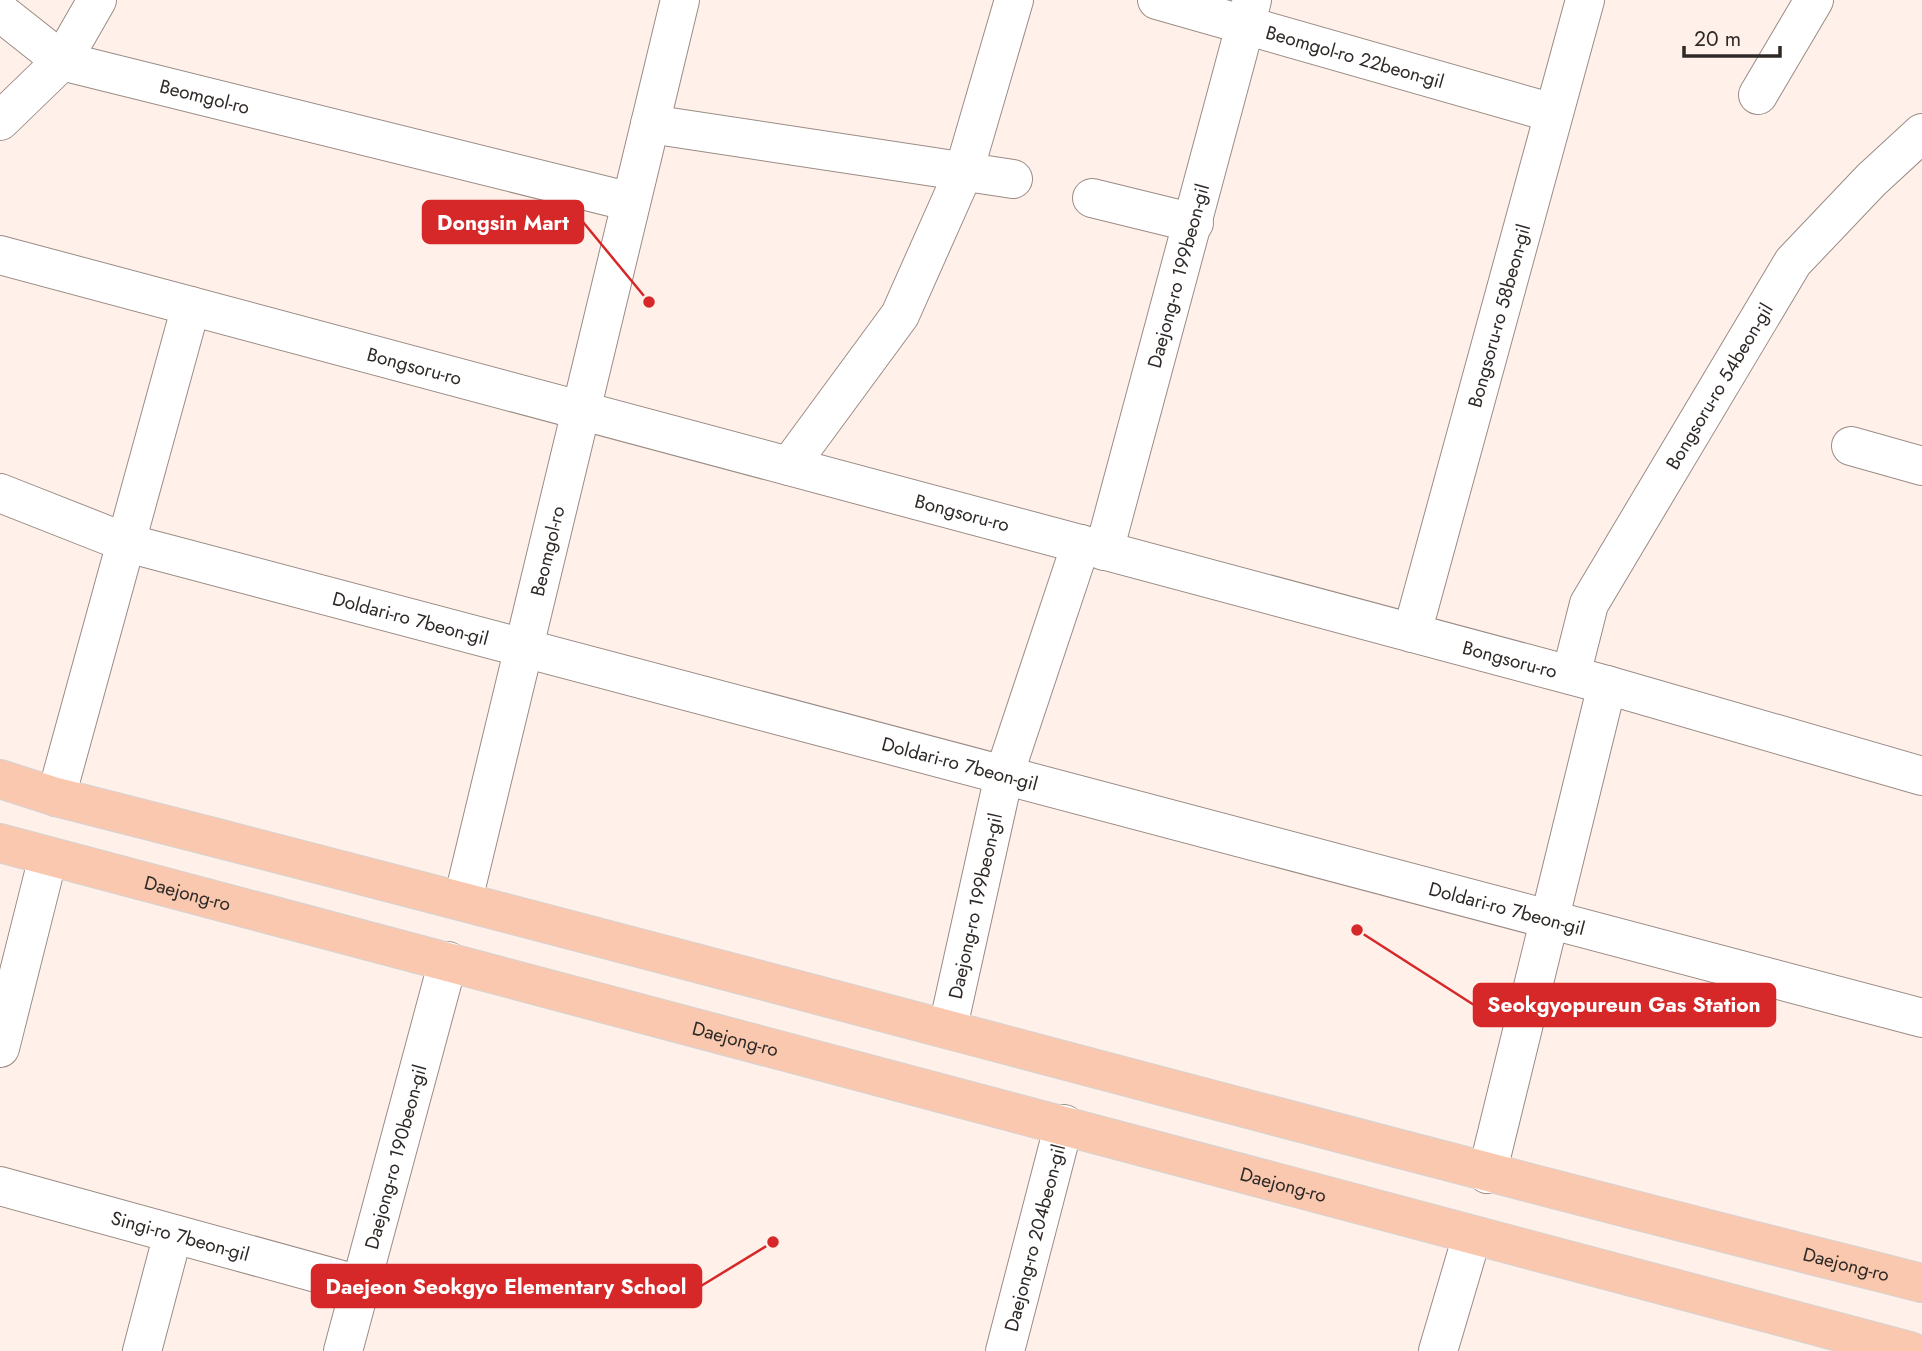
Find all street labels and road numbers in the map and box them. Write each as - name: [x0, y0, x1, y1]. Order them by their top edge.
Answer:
- street label: Beomgol-ro 22beon-gil: [1263, 19, 1447, 95]
- street label: Beomgol-ro: [157, 73, 252, 121]
- street label: Daejong-ro 199beon-gil: [1141, 181, 1216, 371]
- street label: Bongsoru-ro 58beon-gil: [1461, 221, 1537, 410]
- street label: Bongsoru-ro 54beon-gil: [1659, 298, 1780, 475]
- street label: Bongsoru-ro: [364, 341, 465, 392]
- street label: Bongsoru-ro: [912, 487, 1012, 539]
- street label: Beomgol-ro: [524, 503, 572, 599]
- street label: Doldari-ro 7beon-gil: [330, 585, 492, 652]
- street label: Bongsoru-ro: [1459, 634, 1560, 685]
- street label: Doldari-ro 7beon-gil: [879, 730, 1041, 797]
- street label: Daejong-ro 199beon-gil: [942, 811, 1009, 1002]
- street label: Daejong-ro: [141, 869, 234, 918]
- street label: Doldari-ro 7beon-gil: [1426, 875, 1588, 942]
- street label: Daejong-ro: [689, 1015, 782, 1063]
- street label: Daejong-ro 190beon-gil: [358, 1062, 434, 1252]
- street label: Daejong-ro 204beon-gil: [998, 1141, 1072, 1334]
- street label: Daejong-ro: [1237, 1160, 1329, 1209]
- street label: Singi-ro 7beon-gil: [108, 1204, 253, 1268]
- street label: Daejong-ro: [1800, 1241, 1892, 1288]

